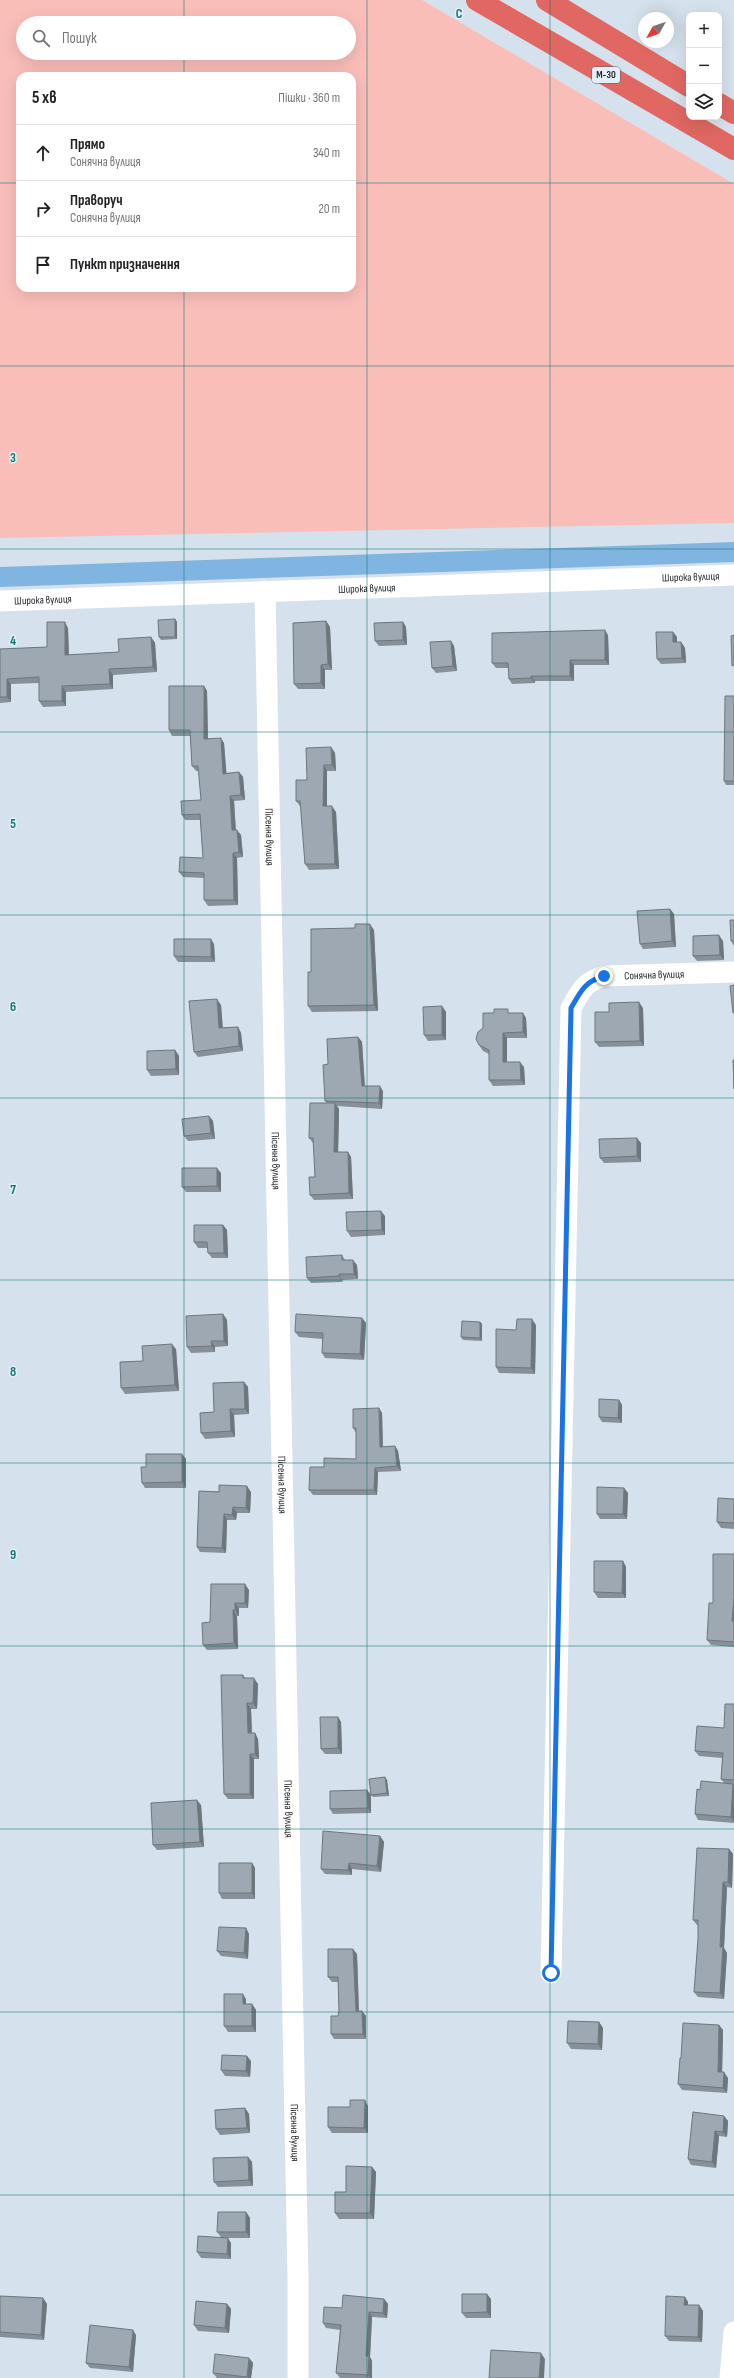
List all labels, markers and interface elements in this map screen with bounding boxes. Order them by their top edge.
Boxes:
text: C [456,6,463,22]
north arrow [638,12,674,48]
map controls [686,12,722,120]
button: + [686,12,722,48]
search box [16,16,356,60]
icon: search [30,27,52,49]
text: Пошук [62,29,97,48]
button: − [686,48,722,84]
road number: М-30 [592,67,620,83]
button: layers [686,84,722,120]
text: 5 хв [32,88,57,108]
text: Пішки · 360 m [278,90,340,106]
text: Прямо [70,135,105,154]
icon: ahead [32,142,54,164]
text: 340 m [313,145,340,161]
text: Сонячна вулиця [70,154,141,170]
text: Праворуч [70,191,123,210]
icon: right [32,198,54,220]
text: 20 m [318,201,340,217]
text: Сонячна вулиця [70,210,141,226]
icon: arrive [32,254,54,276]
text: Пункт призначення [70,255,180,274]
text: 3 [10,450,16,466]
street label: Широка вулиця [662,569,720,584]
street label: Широка вулиця [338,580,396,596]
street label: Широка вулиця [14,592,72,607]
text: 4 [10,633,16,649]
street label: Пісенна вулиця [263,808,277,866]
text: 5 [10,816,16,832]
route end [595,967,613,985]
street label: Сонячна вулиця [624,967,684,982]
text: 6 [10,999,16,1015]
street label: Пісенна вулиця [269,1132,283,1190]
text: 7 [10,1182,16,1198]
text: 8 [10,1364,16,1380]
street label: Пісенна вулиця [275,1456,290,1514]
text: 9 [10,1547,16,1563]
street label: Пісенна вулиця [282,1780,296,1838]
route start [542,1964,560,1982]
street label: Пісенна вулиця [288,2104,302,2162]

